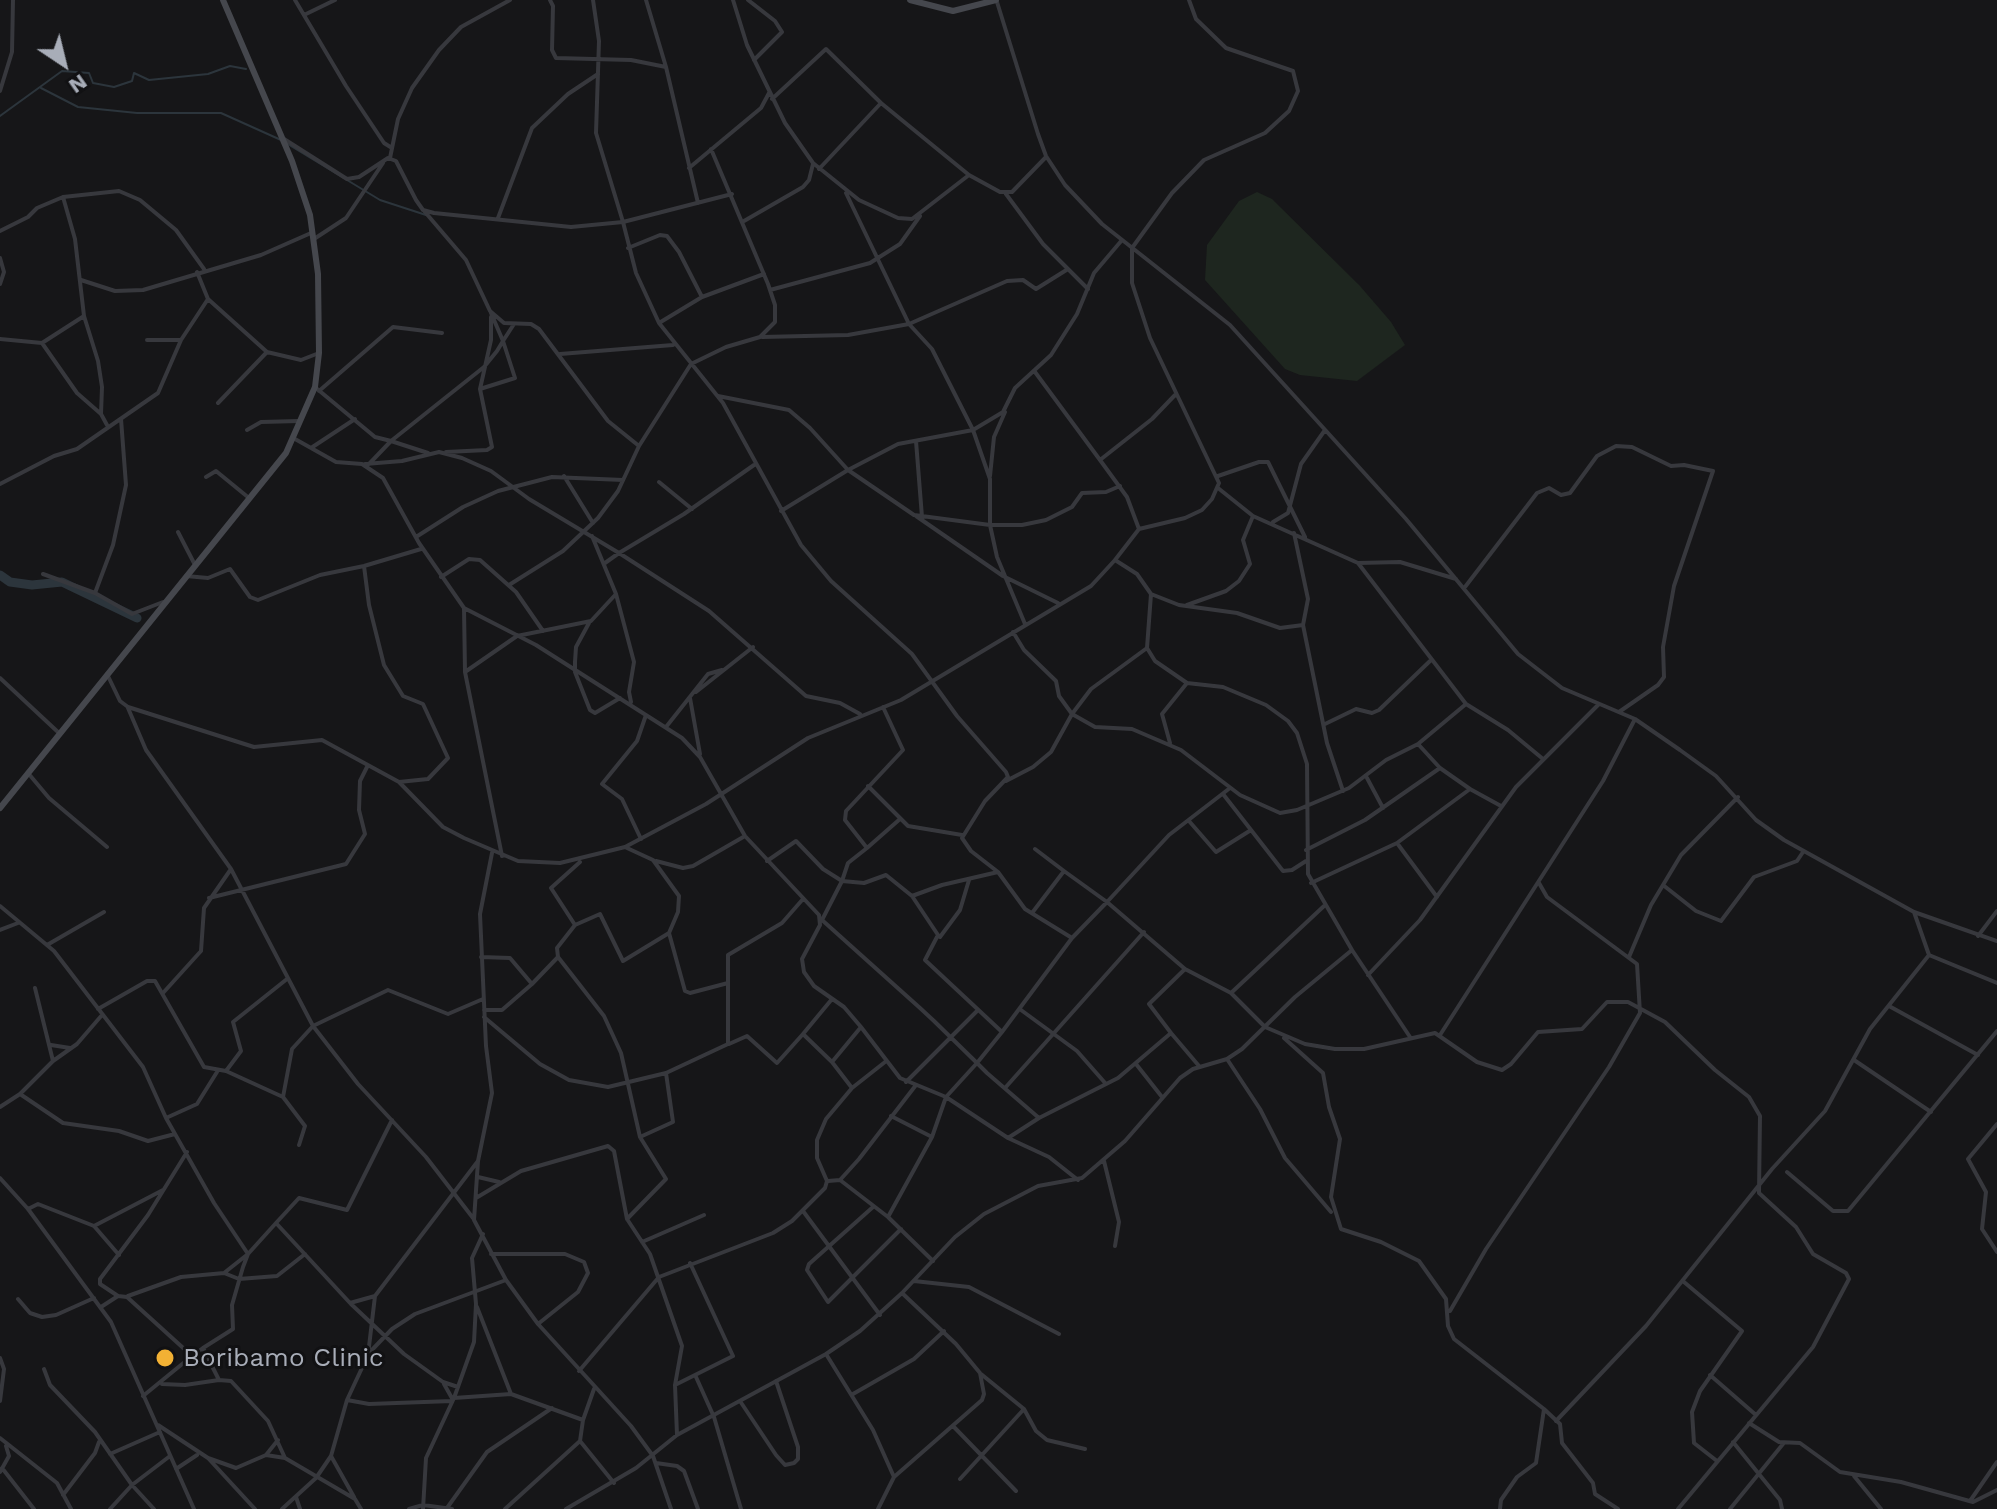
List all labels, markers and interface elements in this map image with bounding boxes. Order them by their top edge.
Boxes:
north arrow [24,24,104,104]
text: N [64,69,92,99]
place label: Boribamo Clinic [183,1342,384,1374]
marker: Boribamo Clinic [154,1347,176,1369]

